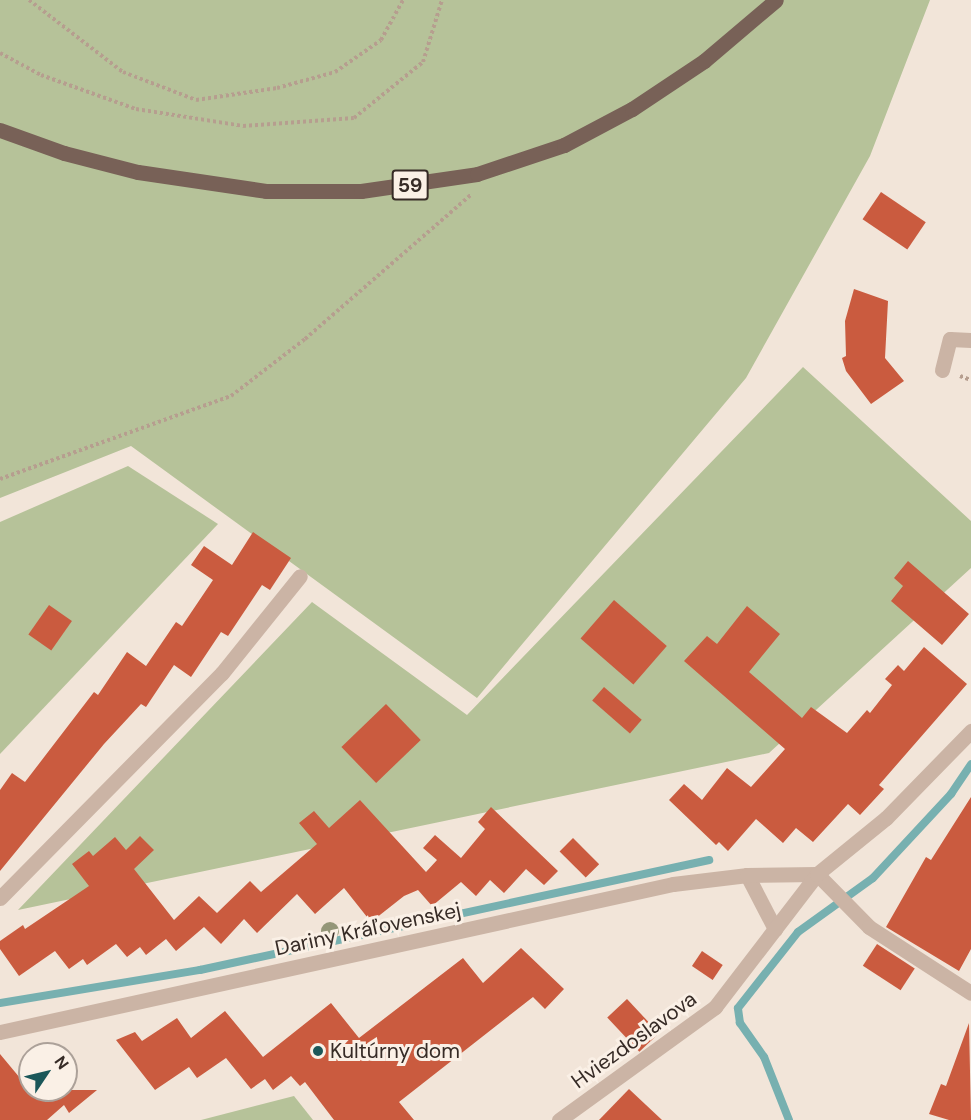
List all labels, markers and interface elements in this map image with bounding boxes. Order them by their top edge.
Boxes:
road number: 59 [390,168,430,202]
street label: Dariny Kráľovenskej [273,897,463,961]
street label: Hviezdoslavova [567,986,701,1094]
place label: Kultúrny dom [330,1038,460,1064]
north arrow [18,1042,78,1102]
marker: Kultúrny dom [311,1044,325,1058]
text: N [50,1052,73,1073]

